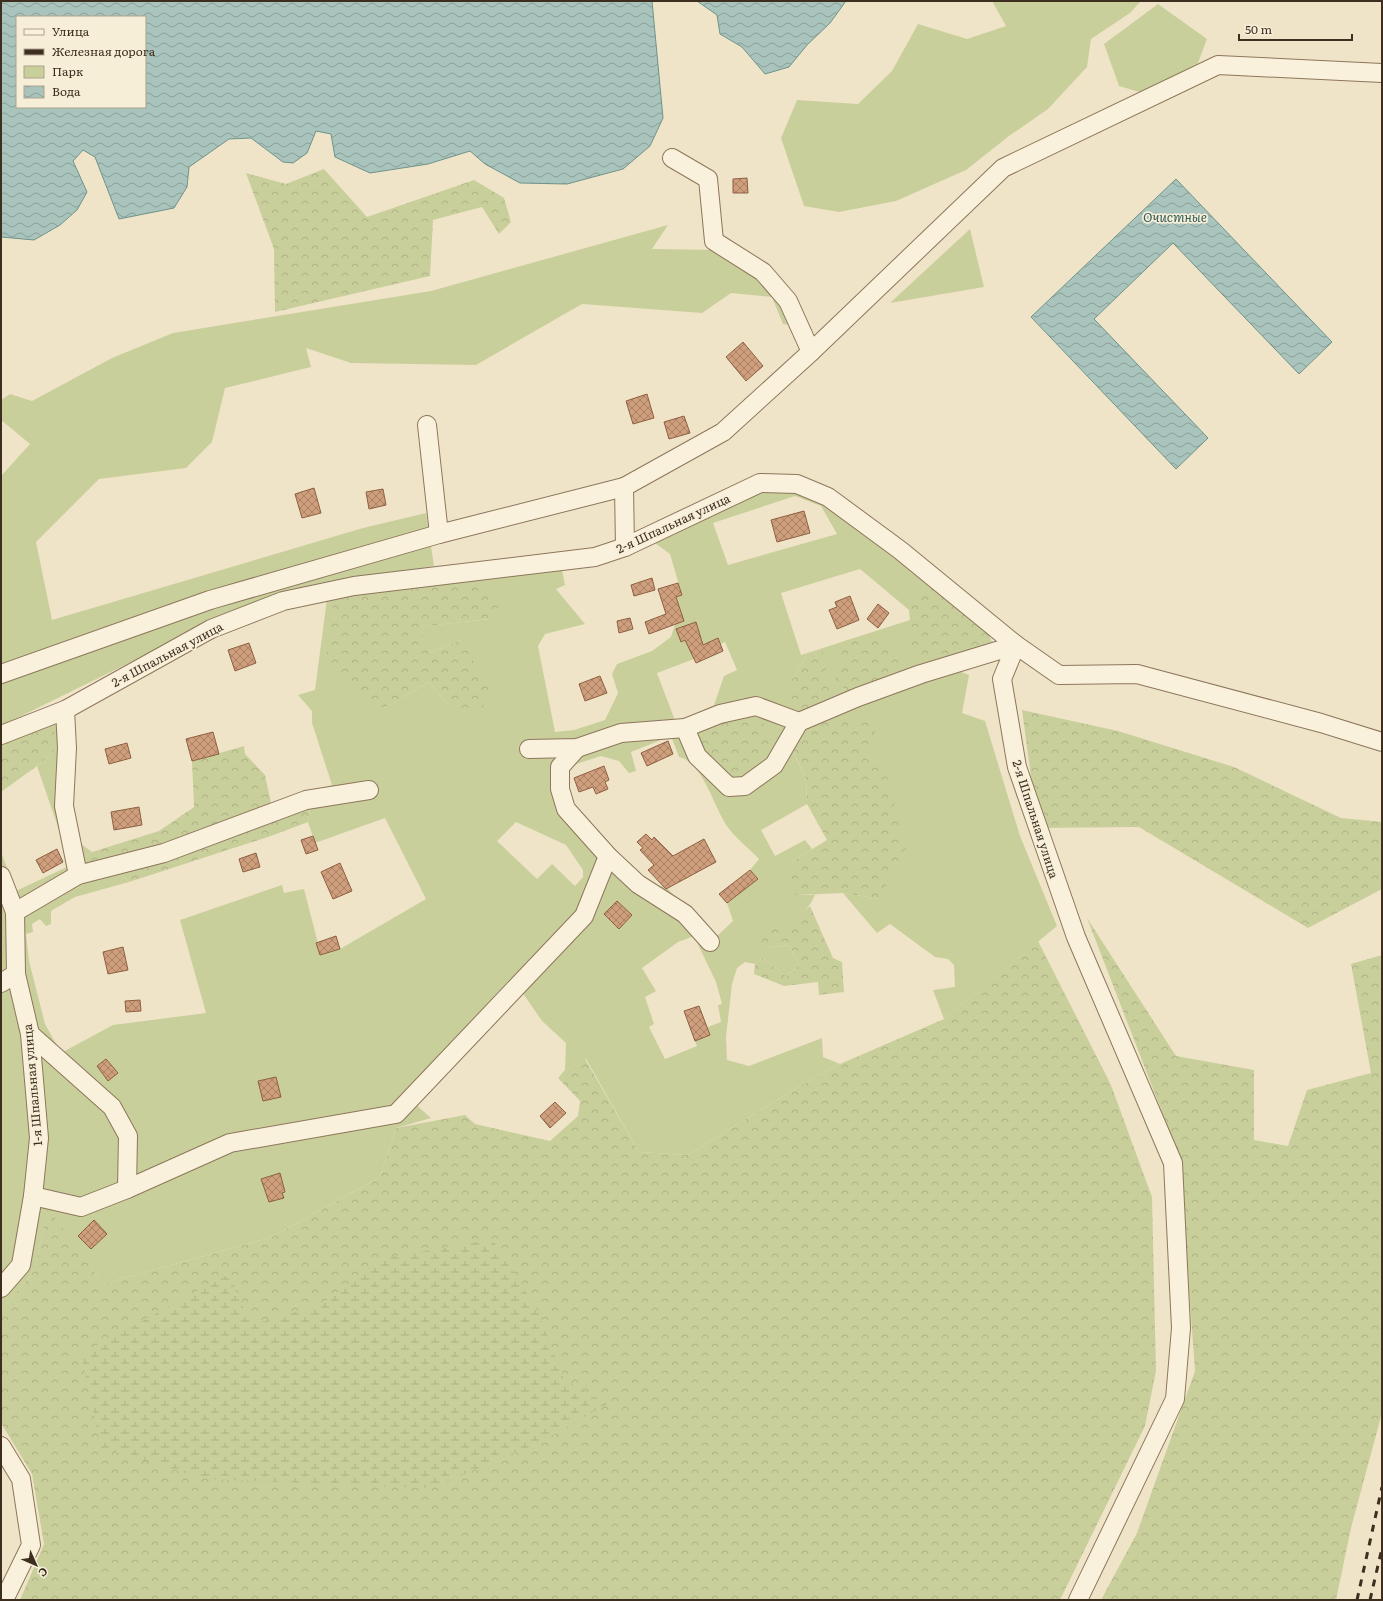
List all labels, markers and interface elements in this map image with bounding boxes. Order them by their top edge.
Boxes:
legend [16,16,146,108]
scale bar [1239,16,1352,42]
text: 50 m [1245,20,1272,38]
text: Улица [52,22,90,40]
text: Железная дорога [52,42,156,60]
text: Парк [52,62,83,80]
text: Вода [52,82,81,100]
water label: Очистные [1143,207,1207,226]
street label: 2-я Шпальная улица [613,488,733,557]
street label: 2-я Шпальная улица [108,617,226,691]
street label: 2-я Шпальная улица [1008,757,1064,881]
street label: 1-я Шпальная улица [18,1023,46,1147]
north arrow [16,1545,56,1585]
text: С [35,1564,52,1581]

